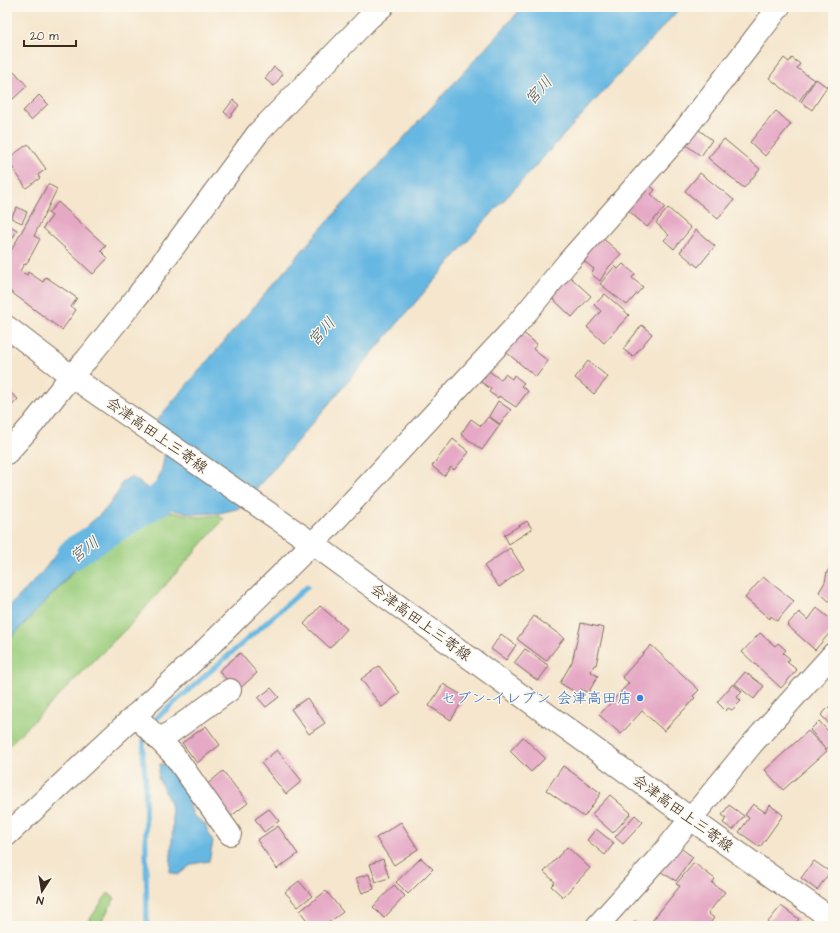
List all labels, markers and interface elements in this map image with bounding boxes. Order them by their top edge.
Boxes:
scale bar [24,22,76,48]
text: 20 m [30,28,59,45]
water label: 宮川 [520,71,558,110]
water label: 宮川 [303,312,341,351]
street label: 会津高田上三寄線 [102,392,212,478]
water label: 宮川 [65,531,104,568]
street label: 会津高田上三寄線 [366,579,475,666]
place label: セブン-イレブン 会津高田店 [441,688,632,709]
marker: セブン-イレブン 会津高田店 [635,693,645,703]
street label: 会津高田上三寄線 [628,770,737,857]
north arrow [22,871,62,911]
text: N [35,892,45,908]

